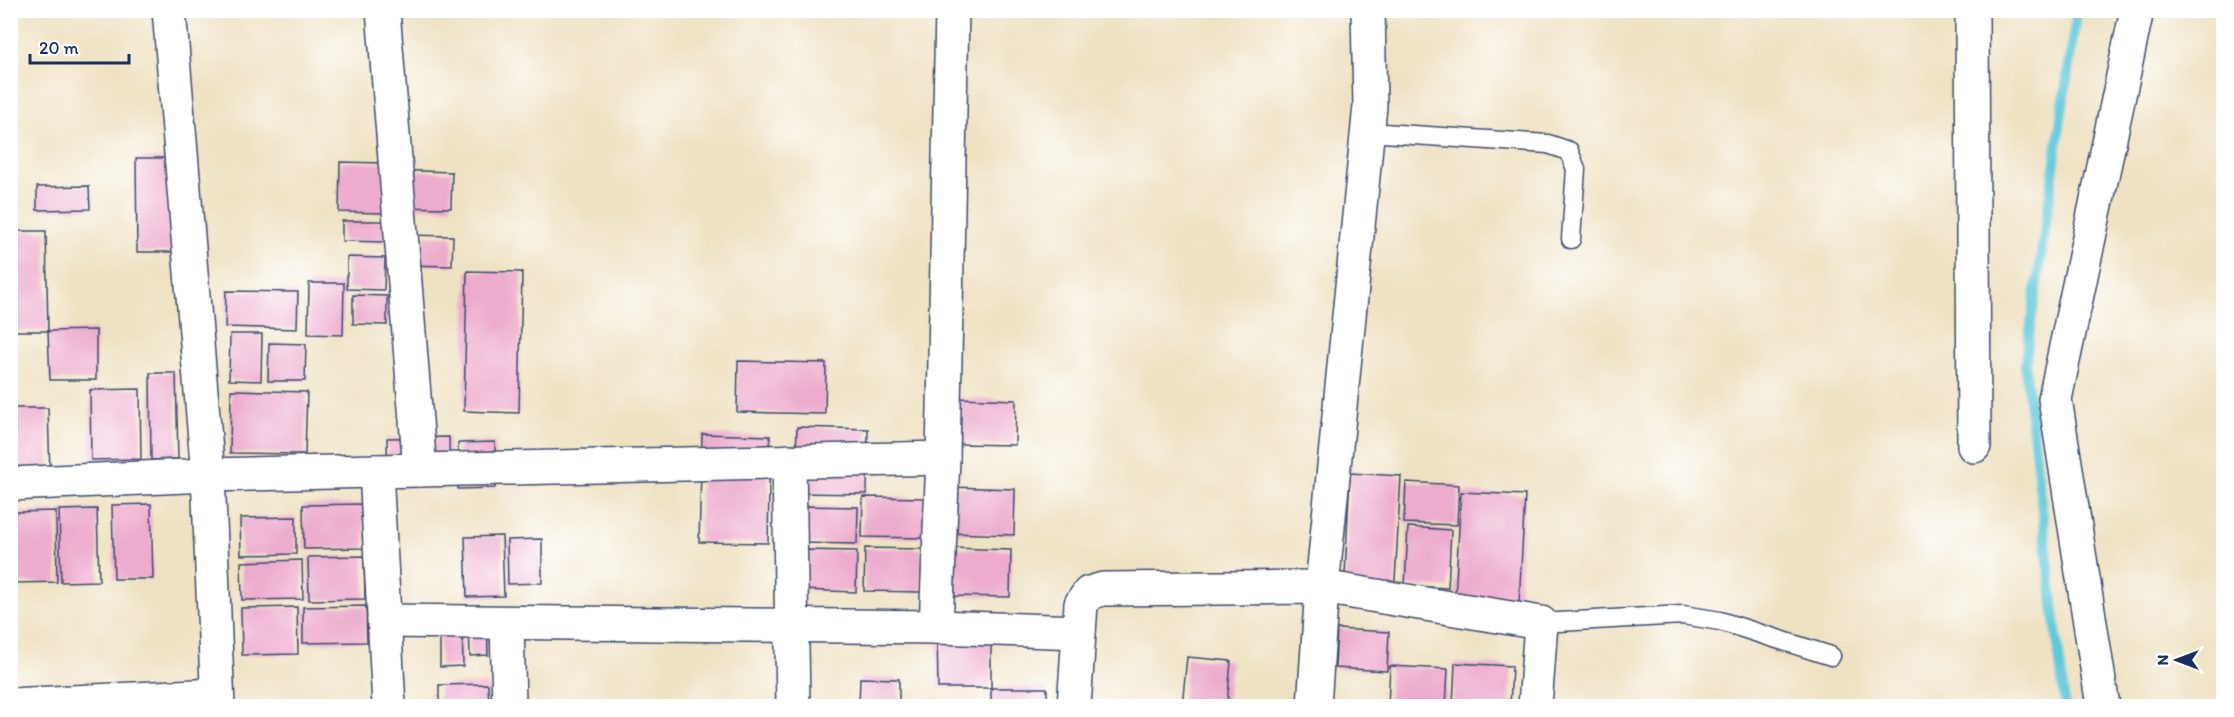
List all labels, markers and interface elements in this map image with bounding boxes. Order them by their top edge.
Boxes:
scale bar [30,27,129,65]
text: 20 m [39,37,79,59]
north arrow [2147,630,2207,690]
text: N [2153,655,2172,665]

